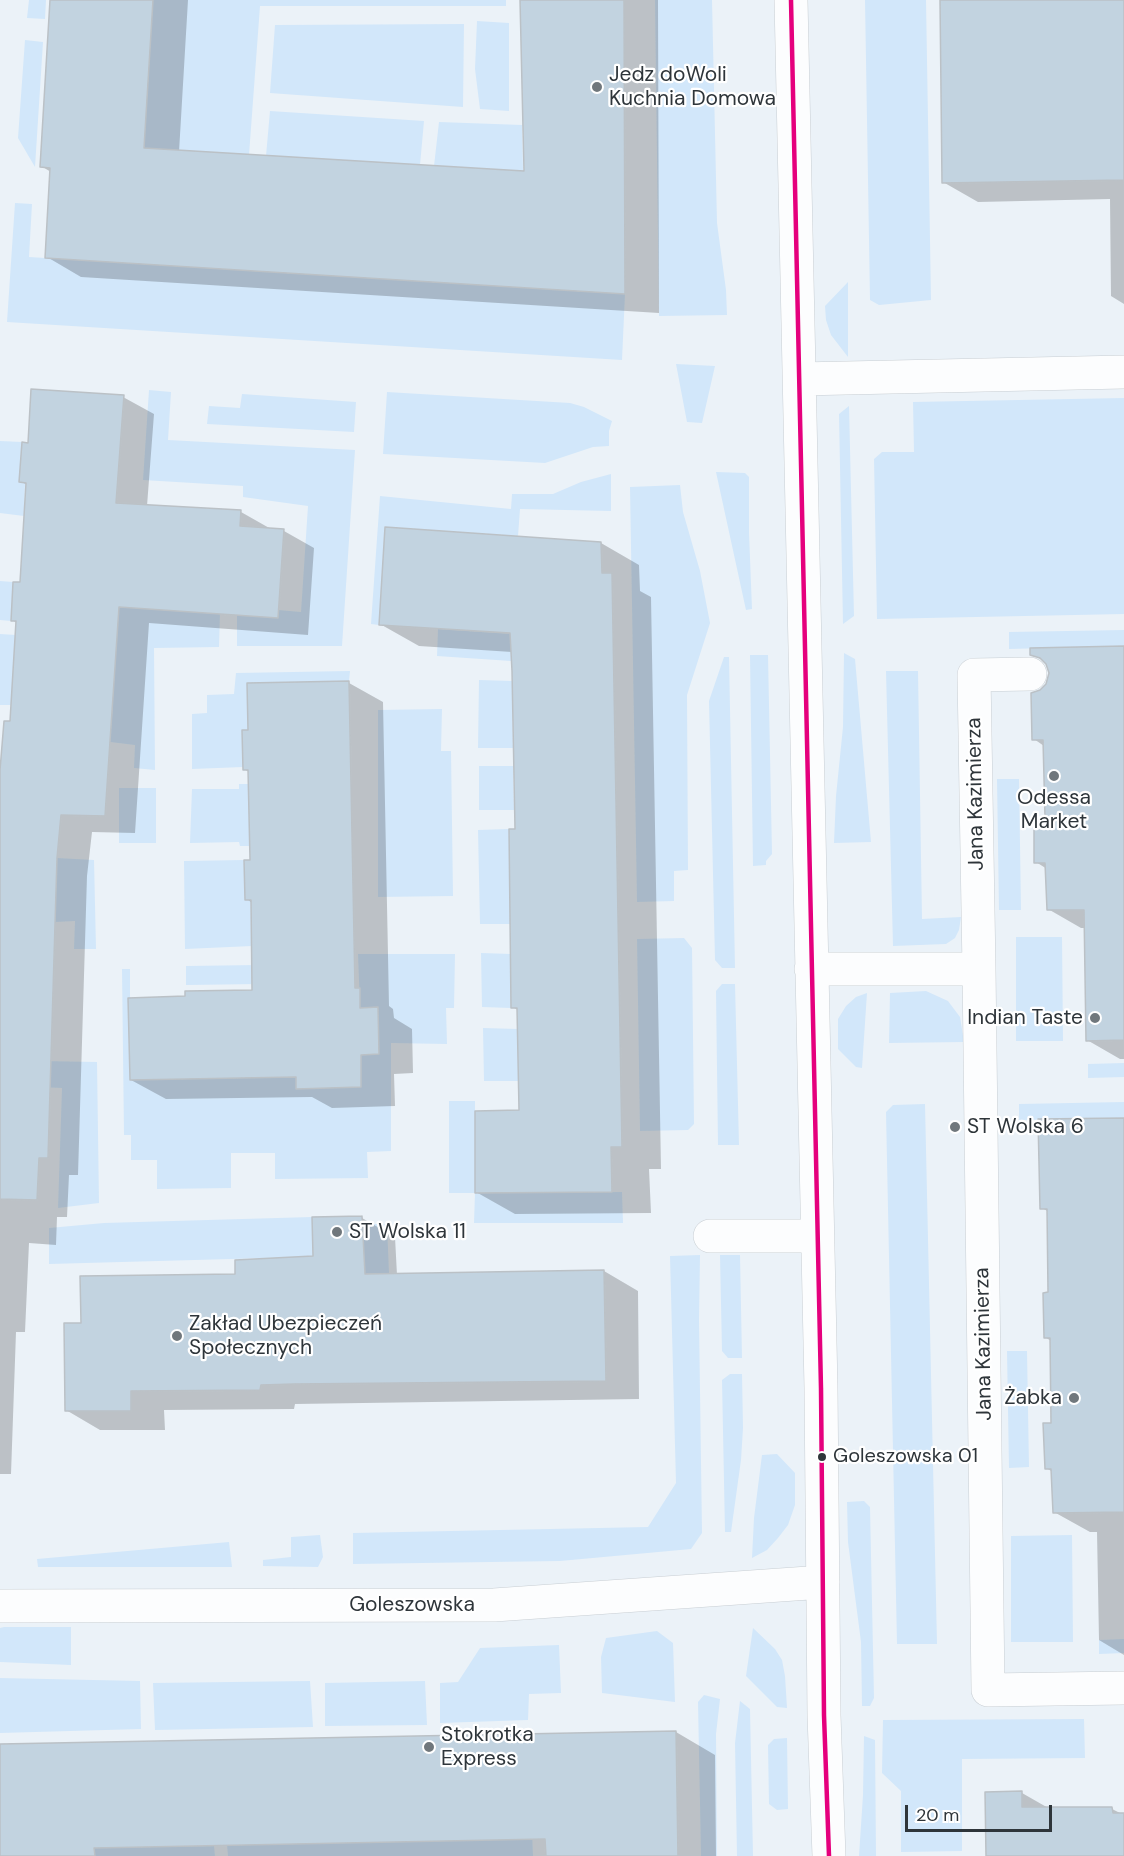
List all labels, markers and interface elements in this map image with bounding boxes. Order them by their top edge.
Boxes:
place label: Jedz doWoli Kuchnia Domowa [609,62,776,112]
marker: Jedz doWoli Kuchnia Domowa [590,80,604,94]
street label: Jana Kazimierza [962,717,990,871]
marker: Odessa Market [1047,769,1061,783]
place label: Odessa Market [1017,785,1091,835]
place label: Indian Taste [967,1005,1083,1031]
marker: Indian Taste [1088,1011,1102,1025]
place label: ST Wolska 6 [967,1114,1084,1140]
marker: ST Wolska 6 [948,1120,962,1134]
place label: ST Wolska 11 [349,1219,466,1245]
marker: ST Wolska 11 [330,1225,344,1239]
street label: Jana Kazimierza [970,1267,998,1421]
place label: Zakład Ubezpieczeń Społecznych [189,1311,382,1361]
marker: Zakład Ubezpieczeń Społecznych [170,1329,184,1343]
place label: Żabka [1004,1385,1062,1411]
marker: Żabka [1067,1391,1081,1405]
place label: Goleszowska 01 [833,1445,978,1469]
marker: Goleszowska 01 [816,1451,828,1463]
street label: Goleszowska [349,1592,475,1618]
place label: Stokrotka Express [441,1722,534,1772]
marker: Stokrotka Express [422,1740,436,1754]
scale bar [908,1793,1055,1831]
text: 20 m [916,1803,959,1827]

